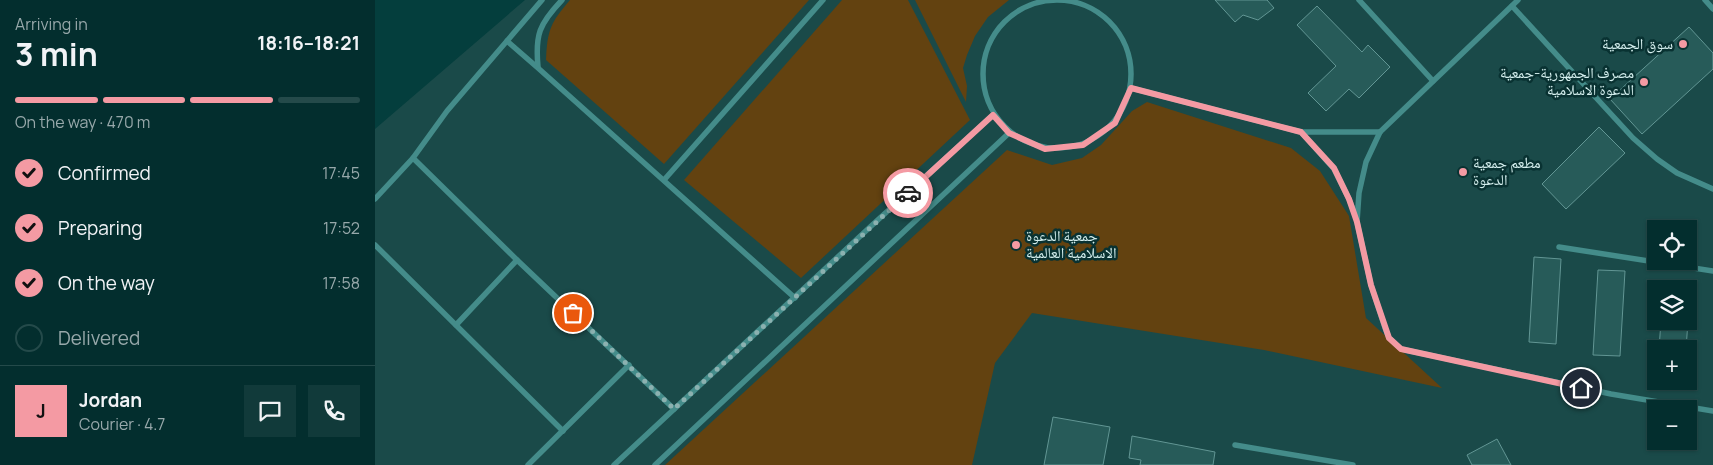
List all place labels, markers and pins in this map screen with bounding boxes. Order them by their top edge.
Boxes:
place label: سوق الجمعية [1602,33,1673,54]
marker: سوق الجمعية [1677,38,1689,50]
place label: مصرف الجمهورية-جمعية الدعوة الاسلامية [1500,62,1634,100]
marker: مصرف الجمهورية-جمعية الدعوة الاسلامية [1638,76,1650,88]
place label: مطعم جمعية الدعوة [1473,152,1541,190]
marker: مطعم جمعية الدعوة [1457,166,1469,178]
place label: جمعية الدعوة الاسلامية العالمية [1026,225,1117,263]
marker: جمعية الدعوة الاسلامية العالمية [1010,239,1022,251]
pin [552,292,594,334]
pin [1560,367,1602,409]

